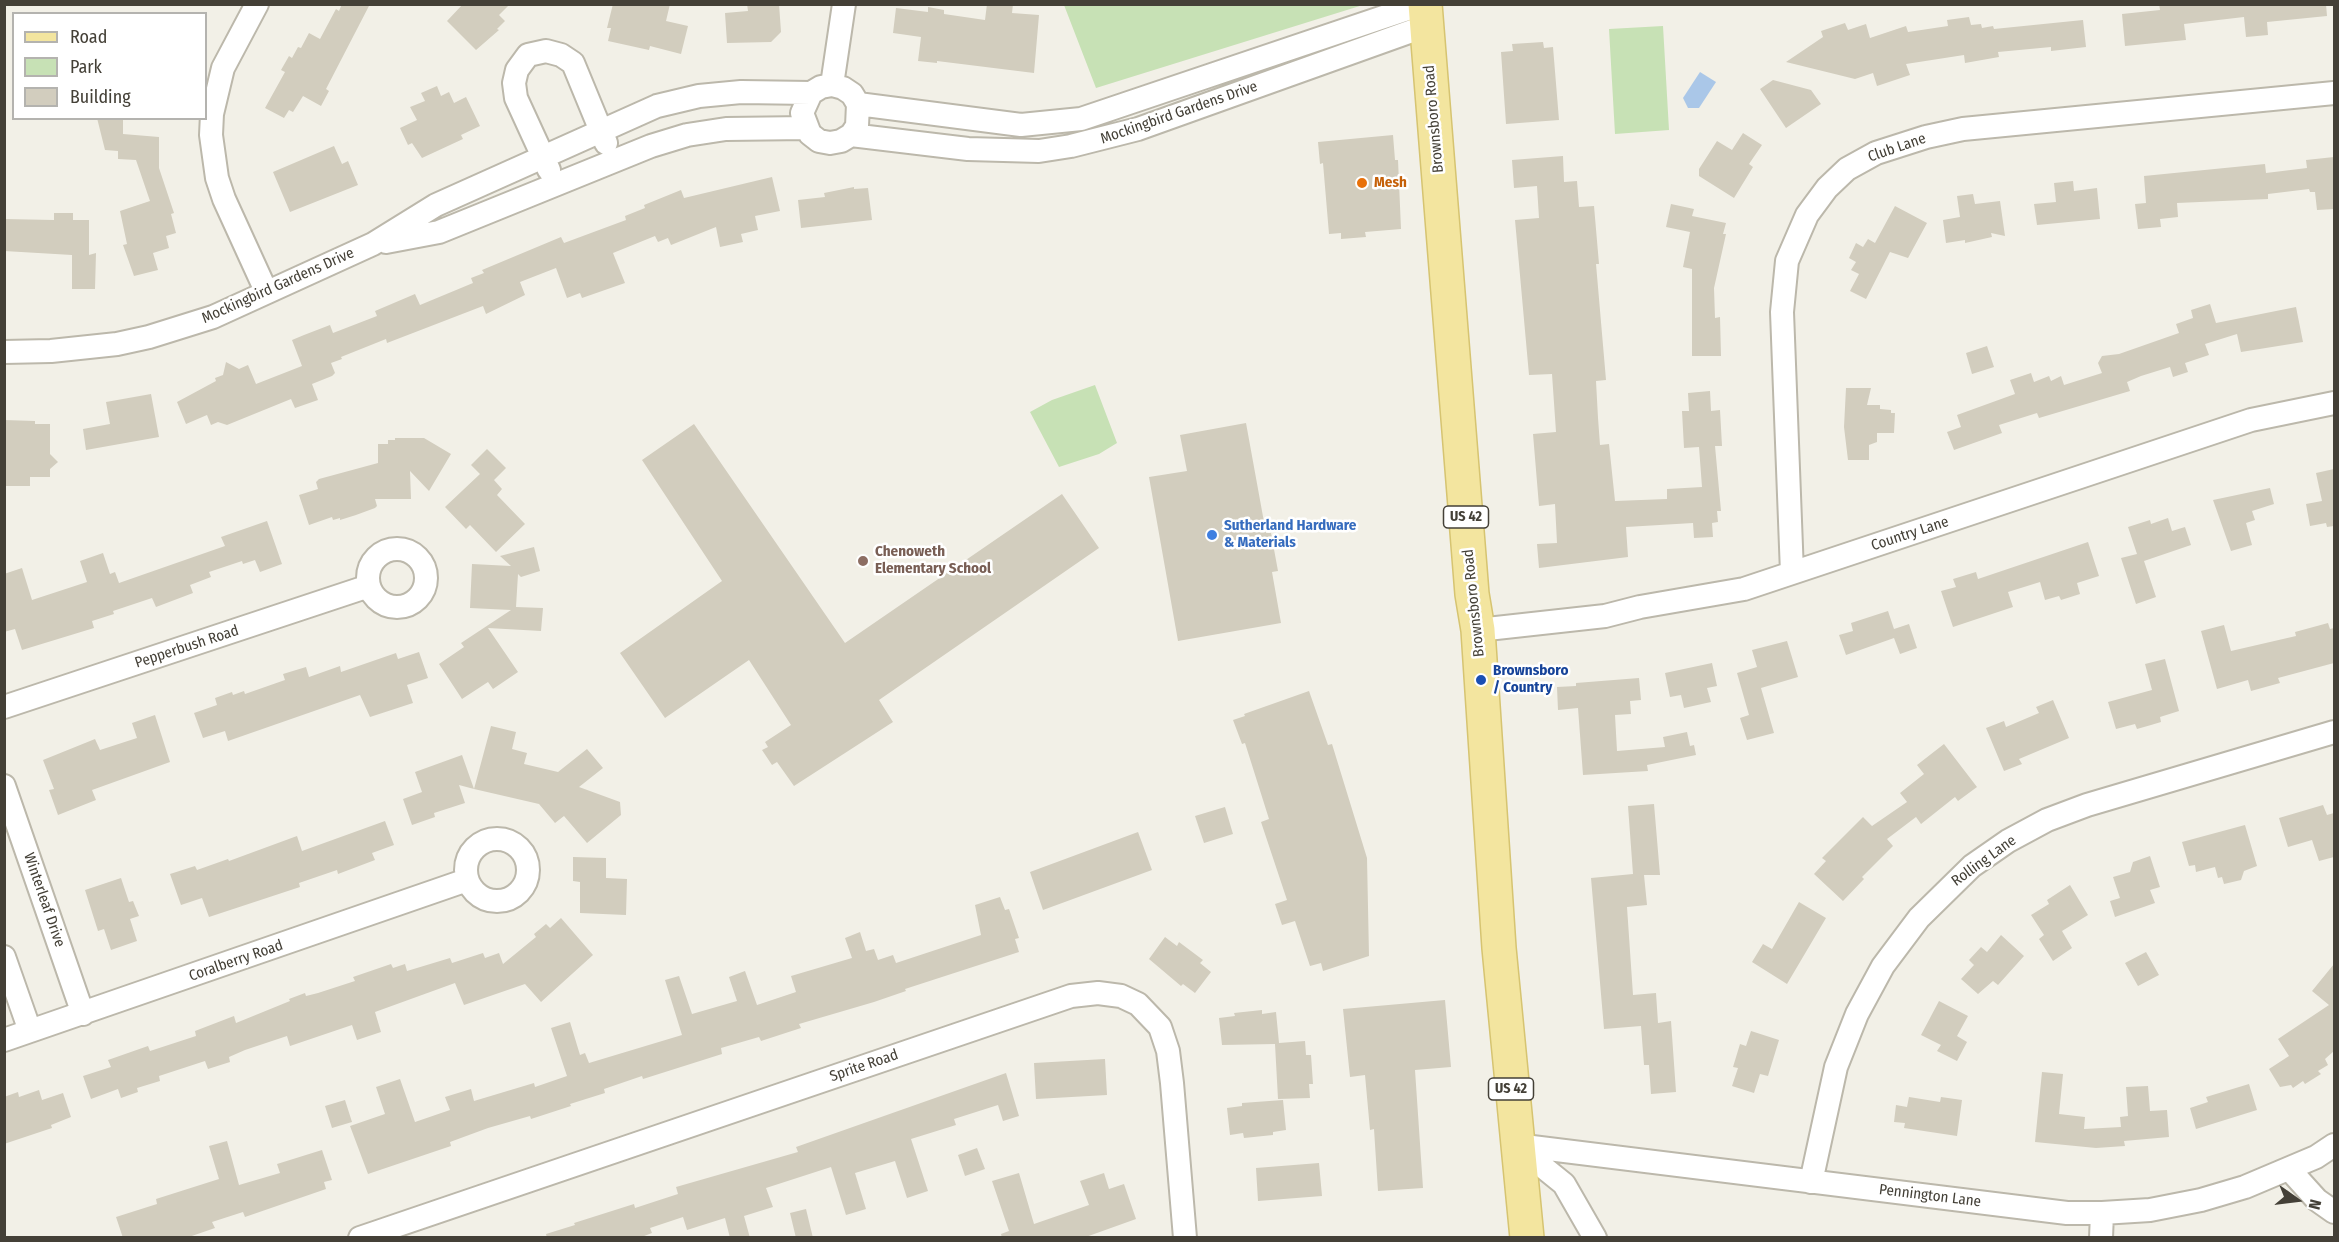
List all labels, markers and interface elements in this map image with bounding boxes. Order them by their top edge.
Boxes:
legend [12,12,207,120]
text: Road [70,26,107,48]
text: Park [70,56,102,78]
street label: Brownsboro Road [1420,64,1448,174]
street label: Mockingbird Gardens Drive [1098,78,1260,148]
text: Building [70,86,131,108]
street label: Club Lane [1866,130,1928,166]
place label: Mesh [1374,174,1407,192]
marker: Mesh [1355,176,1369,190]
street label: Mockingbird Gardens Drive [199,244,357,328]
road number: US 42 [1444,506,1488,528]
street label: Country Lane [1869,513,1951,555]
place label: Sutherland Hardware & Materials [1224,517,1356,552]
marker: Sutherland Hardware & Materials [1205,528,1219,542]
place label: Chenoweth Elementary School [875,543,991,578]
street label: Brownsboro Road [1459,548,1489,658]
marker: Chenoweth Elementary School [856,554,870,568]
street label: Pepperbush Road [133,622,241,672]
place label: Brownsboro / Country [1493,662,1568,697]
marker: Brownsboro / Country [1474,673,1488,687]
street label: Rolling Lane [1948,832,2020,890]
street label: Winterleaf Drive [19,850,69,950]
street label: Coralberry Road [187,936,285,986]
street label: Sprite Road [827,1046,901,1086]
road number: US 42 [1488,1078,1534,1100]
north arrow [2267,1170,2327,1230]
street label: Pennington Lane [1878,1181,1982,1211]
text: N [2305,1198,2325,1211]

